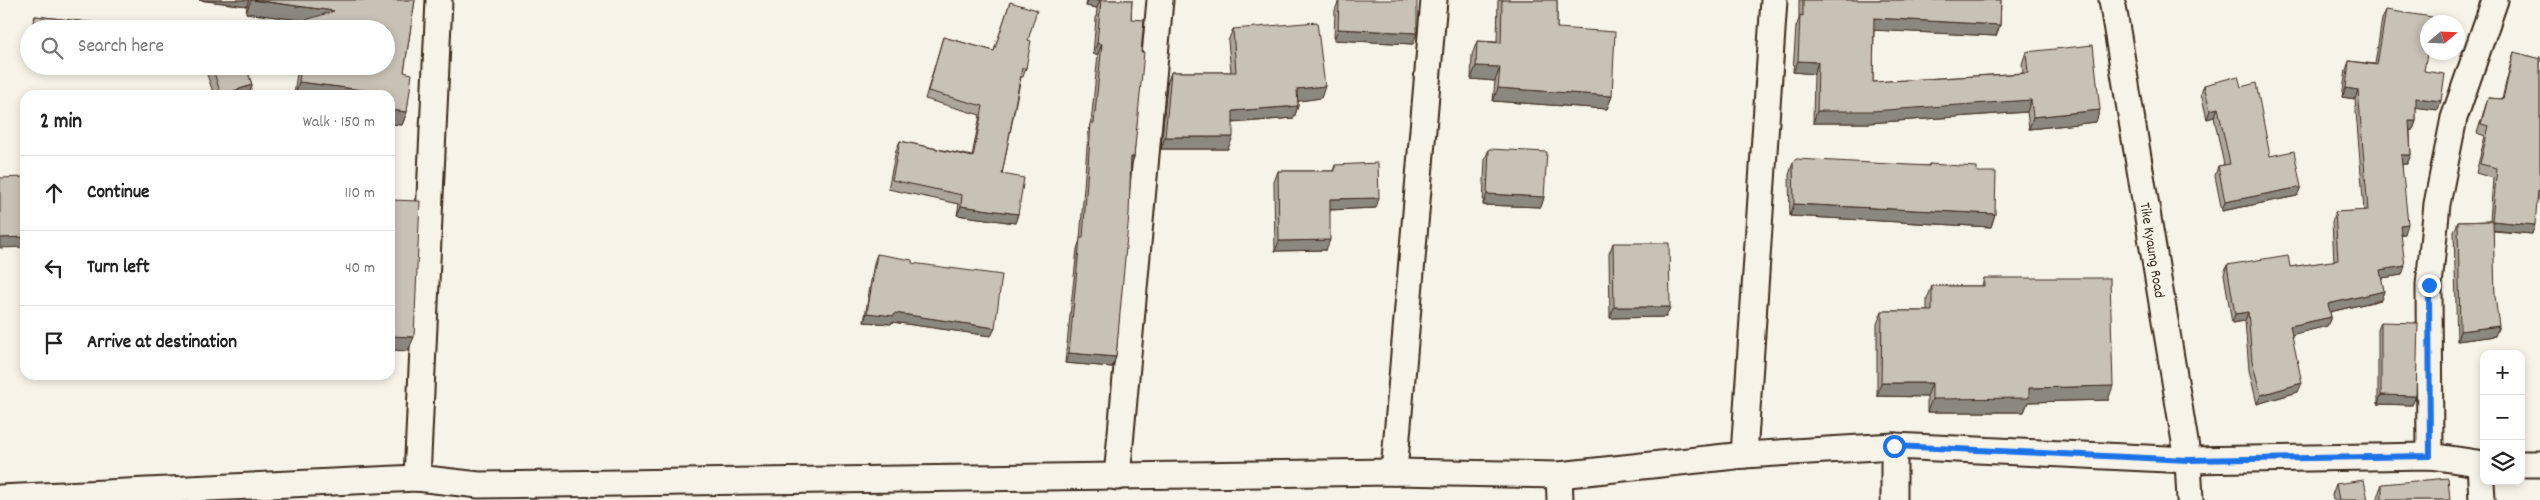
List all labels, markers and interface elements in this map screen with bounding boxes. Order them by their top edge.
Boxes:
north arrow [2420,15,2465,60]
search box [20,20,395,75]
icon: search [38,34,66,62]
text: Search here [78,34,164,61]
text: 2 min [40,108,82,138]
text: Walk · 150 m [303,111,375,134]
icon: ahead [40,179,68,207]
text: Continue [87,180,149,207]
text: 110 m [345,182,375,205]
street label: Tike Kyaung Road [2133,201,2169,300]
icon: left [40,254,68,282]
text: Turn left [87,255,150,282]
text: 40 m [345,257,375,280]
route end [2418,274,2441,297]
icon: arrive [40,329,68,357]
text: Arrive at destination [87,330,237,357]
map controls [2480,350,2525,485]
button: + [2480,350,2525,395]
button: − [2480,395,2525,440]
route start [1883,435,1906,458]
button: layers [2480,440,2525,485]

